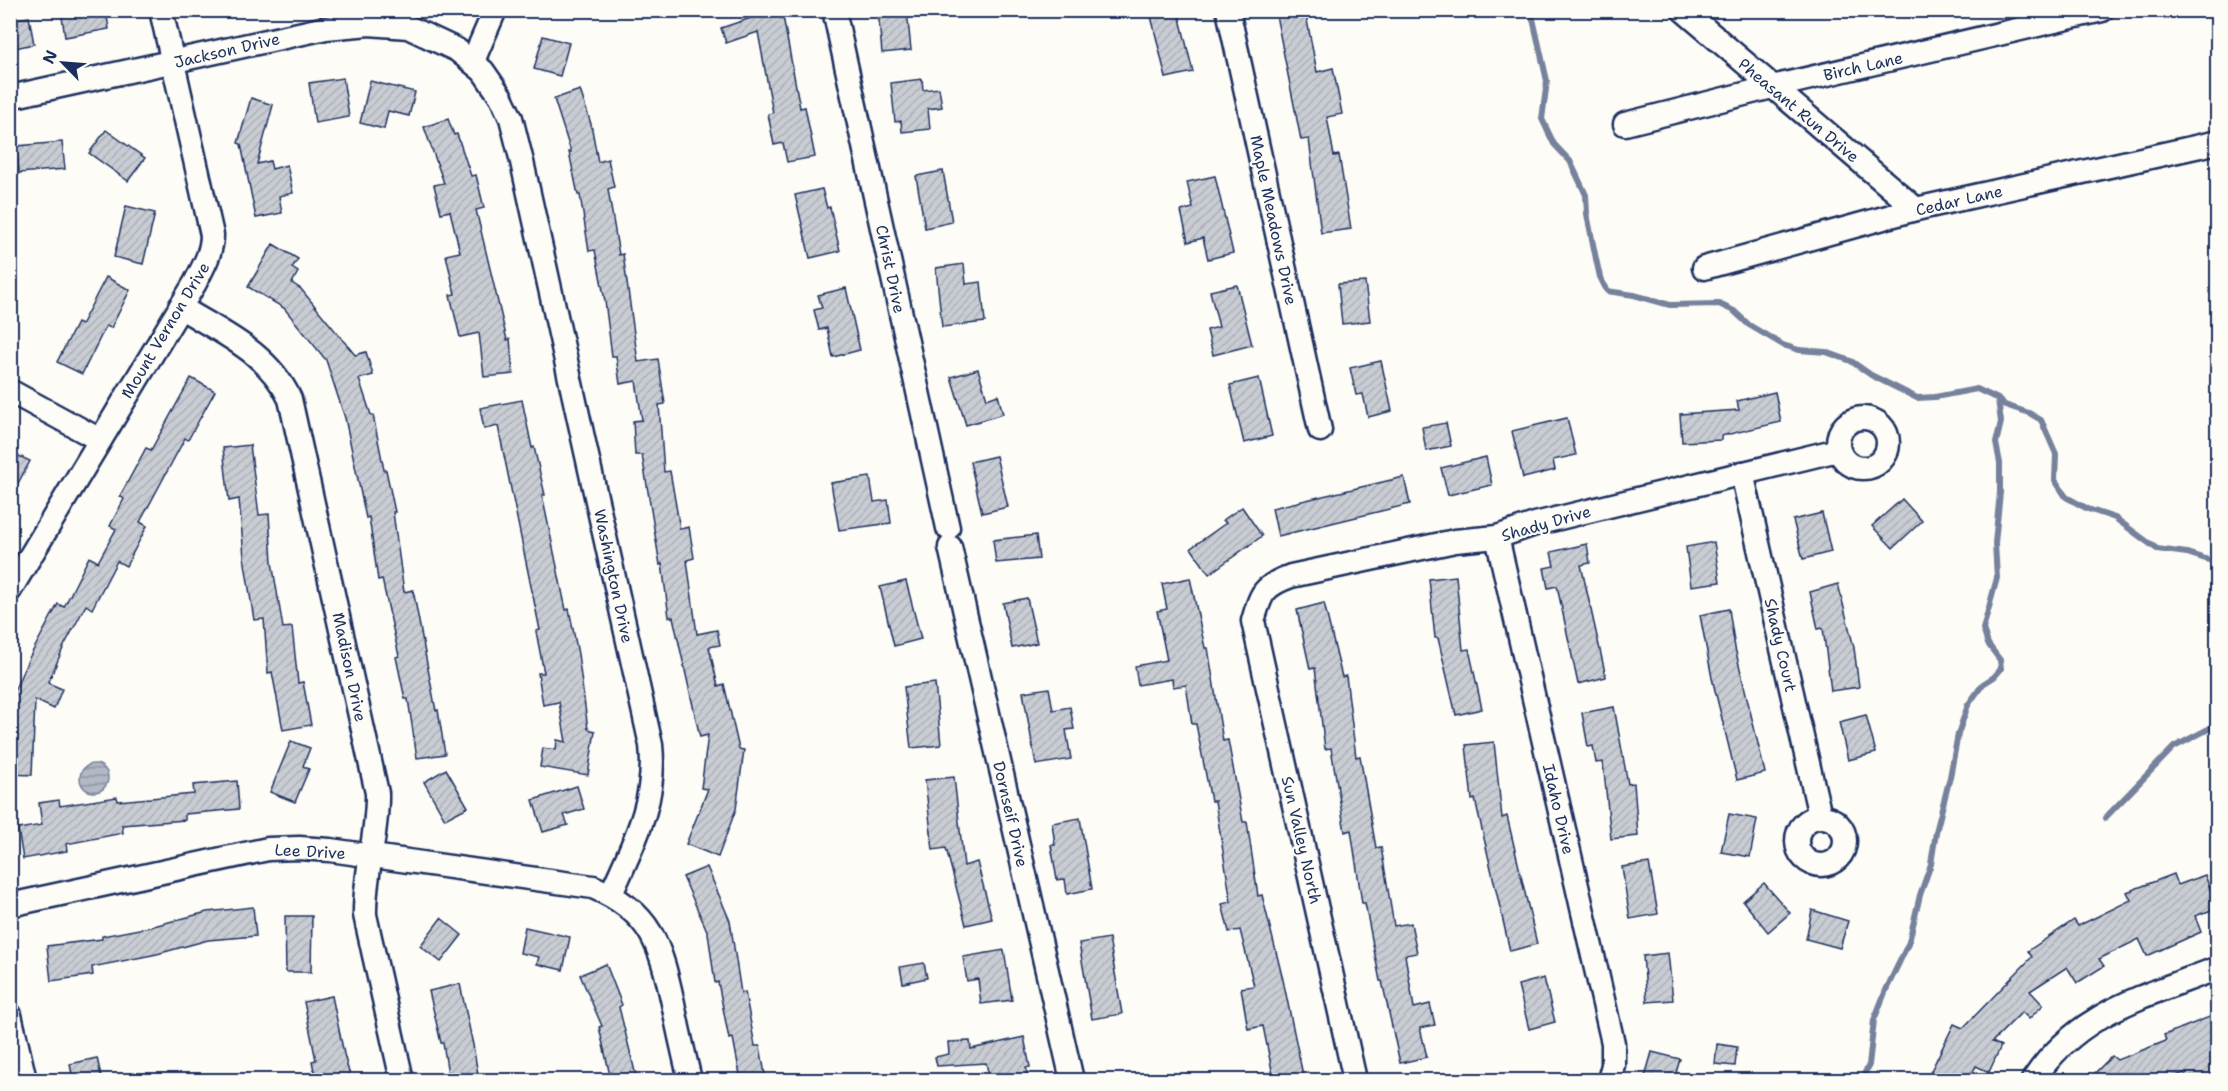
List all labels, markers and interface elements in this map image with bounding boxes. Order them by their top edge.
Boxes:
street label: Jackson Drive [172,28,282,73]
north arrow [33,33,93,93]
text: N [38,47,62,67]
street label: Birch Lane [1821,47,1905,86]
street label: Pheasant Run Drive [1734,54,1864,167]
street label: Maple Meadows Drive [1245,133,1302,307]
street label: Cedar Lane [1914,180,2005,221]
street label: Christ Drive [871,223,910,315]
street label: Mount Vernon Drive [116,258,214,402]
street label: Shady Drive [1499,501,1593,546]
street label: Washington Drive [589,507,638,645]
street label: Shady Court [1760,596,1801,694]
street label: Madison Drive [328,611,371,724]
street label: Dornseif Drive [988,759,1033,869]
street label: Idaho Drive [1538,762,1579,856]
street label: Sun Valley North [1277,774,1326,906]
street label: Lee Drive [274,839,346,864]

